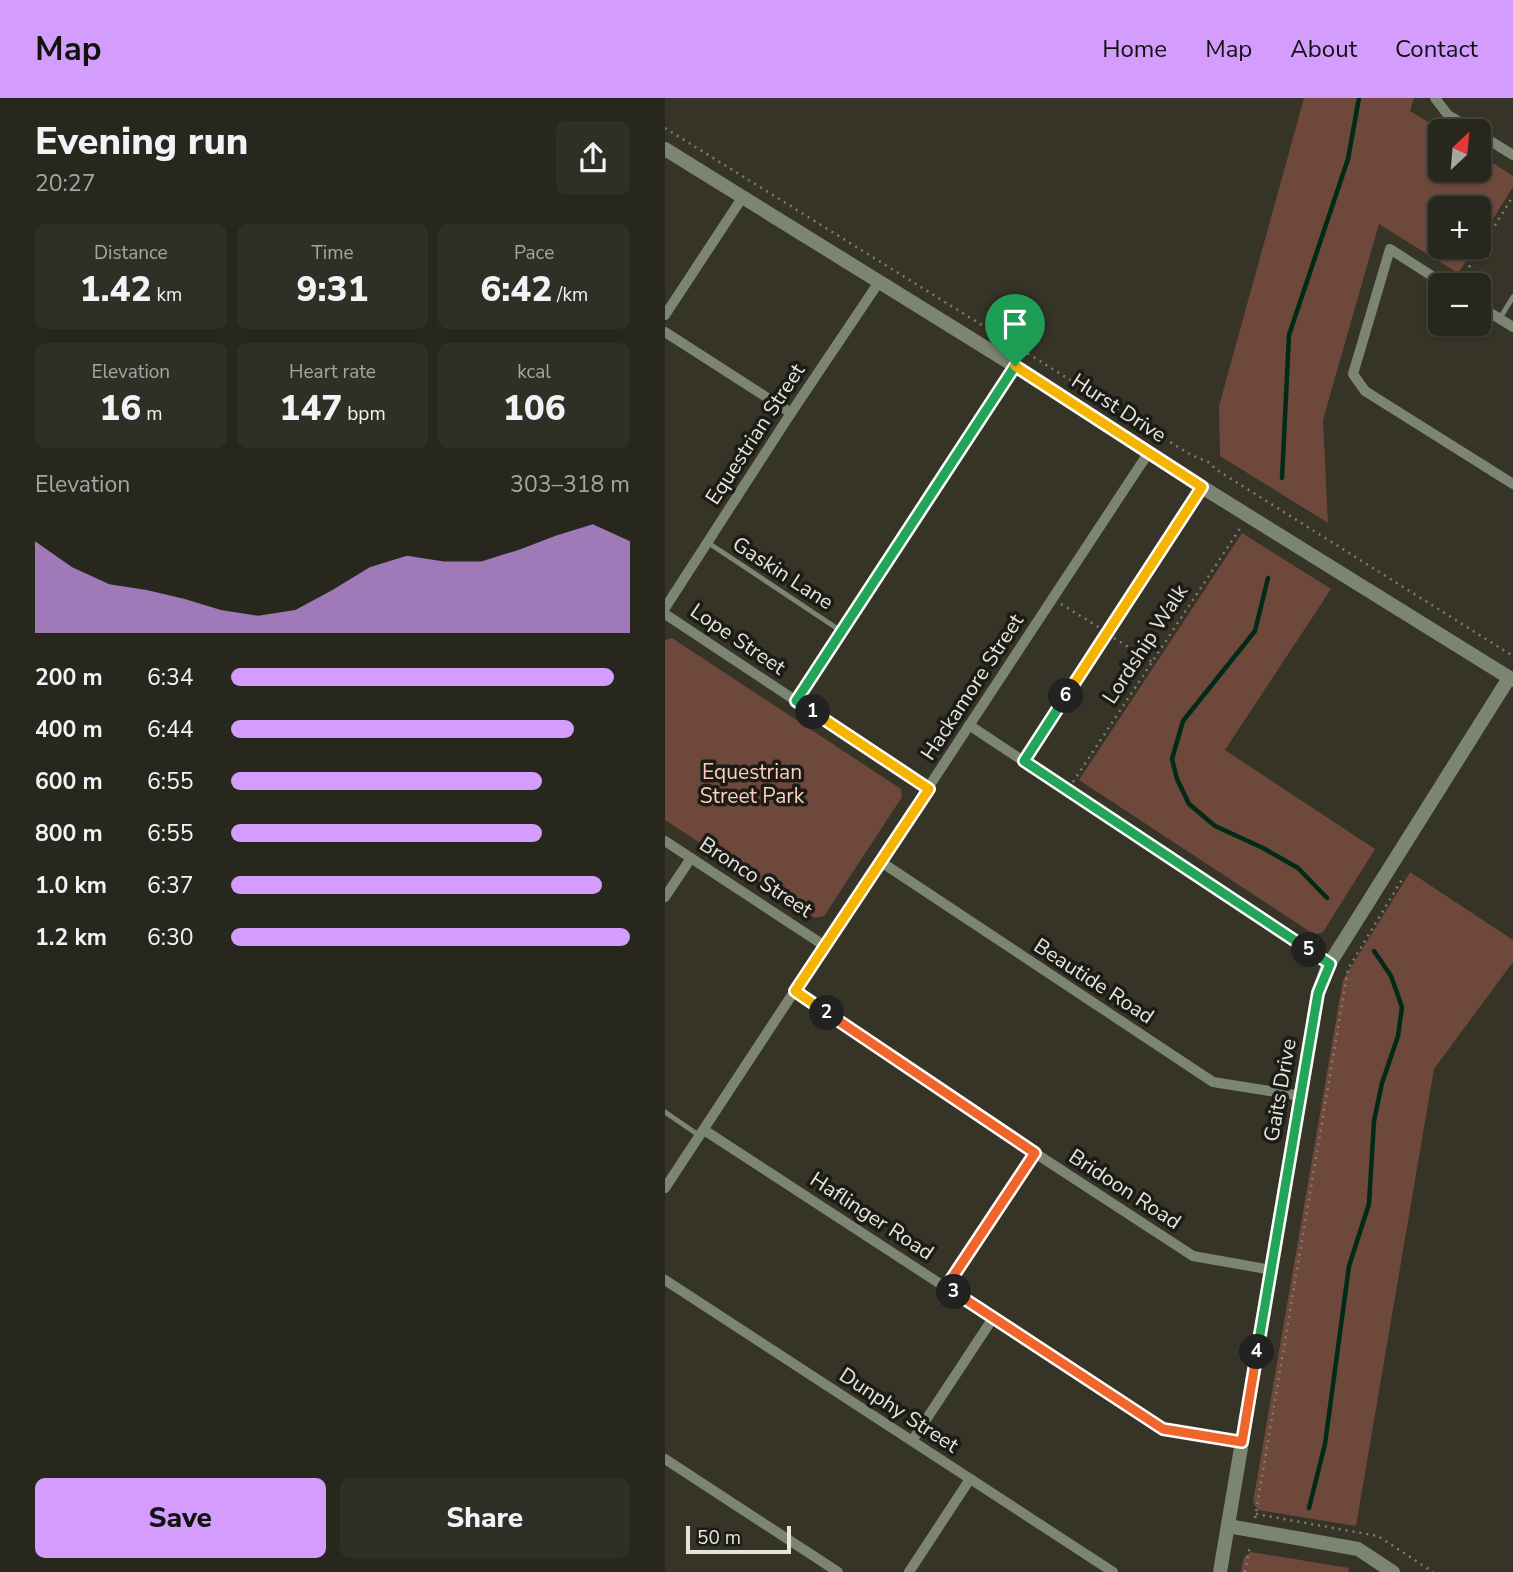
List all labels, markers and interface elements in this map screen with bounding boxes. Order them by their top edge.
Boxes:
text: Map [35,27,102,72]
text: Home [1102,33,1167,65]
text: Map [1205,33,1252,65]
text: About [1290,33,1357,65]
text: Contact [1395,33,1478,65]
text: Evening run [35,116,248,167]
north arrow [1428,119,1491,182]
map controls [1428,119,1491,336]
button: share [556,121,630,195]
text: 20:27 [35,168,95,199]
button: + [1428,196,1491,259]
text: Distance [94,240,168,266]
text: Time [311,240,354,266]
text: Pace [514,240,554,266]
text: 1.42 [79,266,152,313]
text: 9:31 [296,266,369,313]
text: 6:42 [480,266,552,313]
button: − [1428,273,1491,336]
text: km [152,282,182,308]
text: /km [552,282,588,308]
pin [985,294,1045,366]
icon: arrive [996,305,1034,343]
street label: Equestrian Street [699,358,811,510]
text: Elevation [91,359,170,385]
text: Heart rate [289,359,376,385]
text: kcal [517,359,551,385]
street label: Hurst Drive [1066,367,1172,449]
text: 16 [99,385,141,432]
text: 147 [279,385,342,432]
text: 106 [503,385,566,432]
text: m [141,401,162,427]
text: bpm [342,401,386,427]
text: Elevation [35,469,130,500]
text: 303–318 m [510,469,630,500]
street label: Gaskin Lane [727,530,839,616]
street label: Lordship Walk [1096,579,1194,709]
street label: Lope Street [685,597,792,681]
street label: Hackamore Street [914,608,1030,766]
text: 200 m [35,662,103,693]
text: 6:34 [147,662,194,693]
pin: 6 [1049,678,1083,714]
text: 6 [1060,682,1071,708]
pin: 1 [795,694,831,730]
text: 1 [807,698,818,724]
text: 400 m [35,714,103,745]
text: 6:44 [147,714,194,745]
park label: Equestrian Street Park [700,758,805,810]
text: 600 m [35,766,103,797]
text: 6:55 [147,766,194,797]
text: 800 m [35,818,103,849]
text: 6:55 [147,818,194,849]
street label: Bronco Street [694,830,818,924]
text: 1.0 km [35,870,107,901]
text: 6:37 [147,870,194,901]
text: 1.2 km [35,922,107,953]
text: 6:30 [147,922,194,953]
street label: Beautide Road [1028,932,1160,1030]
pin: 5 [1291,932,1327,968]
text: 5 [1303,936,1314,962]
pin: 2 [809,996,845,1030]
text: 2 [821,999,832,1025]
street label: Gaits Drive [1257,1036,1303,1144]
street label: Bridoon Road [1064,1142,1186,1236]
street label: Haflinger Road [805,1165,939,1267]
pin: 3 [937,1274,971,1310]
text: 3 [948,1278,959,1304]
pin: 4 [1239,1334,1275,1370]
text: 4 [1251,1338,1262,1364]
street label: Dunphy Street [834,1361,965,1459]
button: Save [35,1478,326,1558]
button: Share [340,1478,630,1558]
scale bar [686,1523,791,1555]
text: 50 m [697,1525,741,1551]

